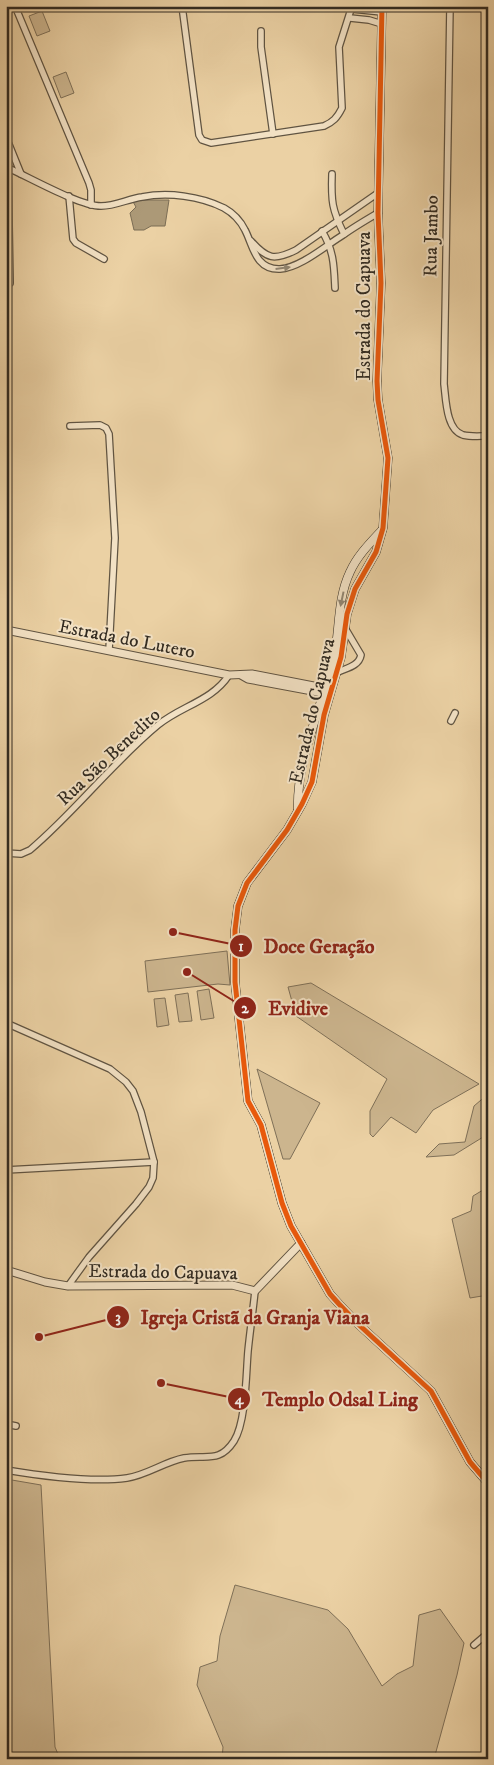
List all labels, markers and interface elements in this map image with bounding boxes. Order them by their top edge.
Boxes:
street label: Rua Jambo [419,195,444,277]
street label: Estrada do Capuava [353,231,376,381]
one-way arrow [275,263,291,271]
one-way arrow [338,592,346,607]
street label: Estrada do Lutero [57,615,197,664]
street label: Estrada do Capuava [284,636,340,787]
street label: Rua São Benedito [53,703,165,811]
callout: Doce Geração [228,929,384,964]
text: Doce Geração [264,935,375,960]
text: 1 [238,937,244,956]
callout: Evidive [233,990,338,1025]
text: Evidive [268,997,329,1022]
text: 2 [241,999,249,1018]
street label: Estrada do Capuava [88,1260,238,1285]
callout: Igreja Cristã da Granja Viana [105,1299,379,1334]
text: Igreja Cristã da Granja Viana [141,1306,370,1331]
text: 3 [115,1308,121,1327]
callout: Templo Odsal Ling [227,1382,427,1417]
text: Templo Odsal Ling [261,1388,419,1413]
text: 4 [234,1390,245,1409]

